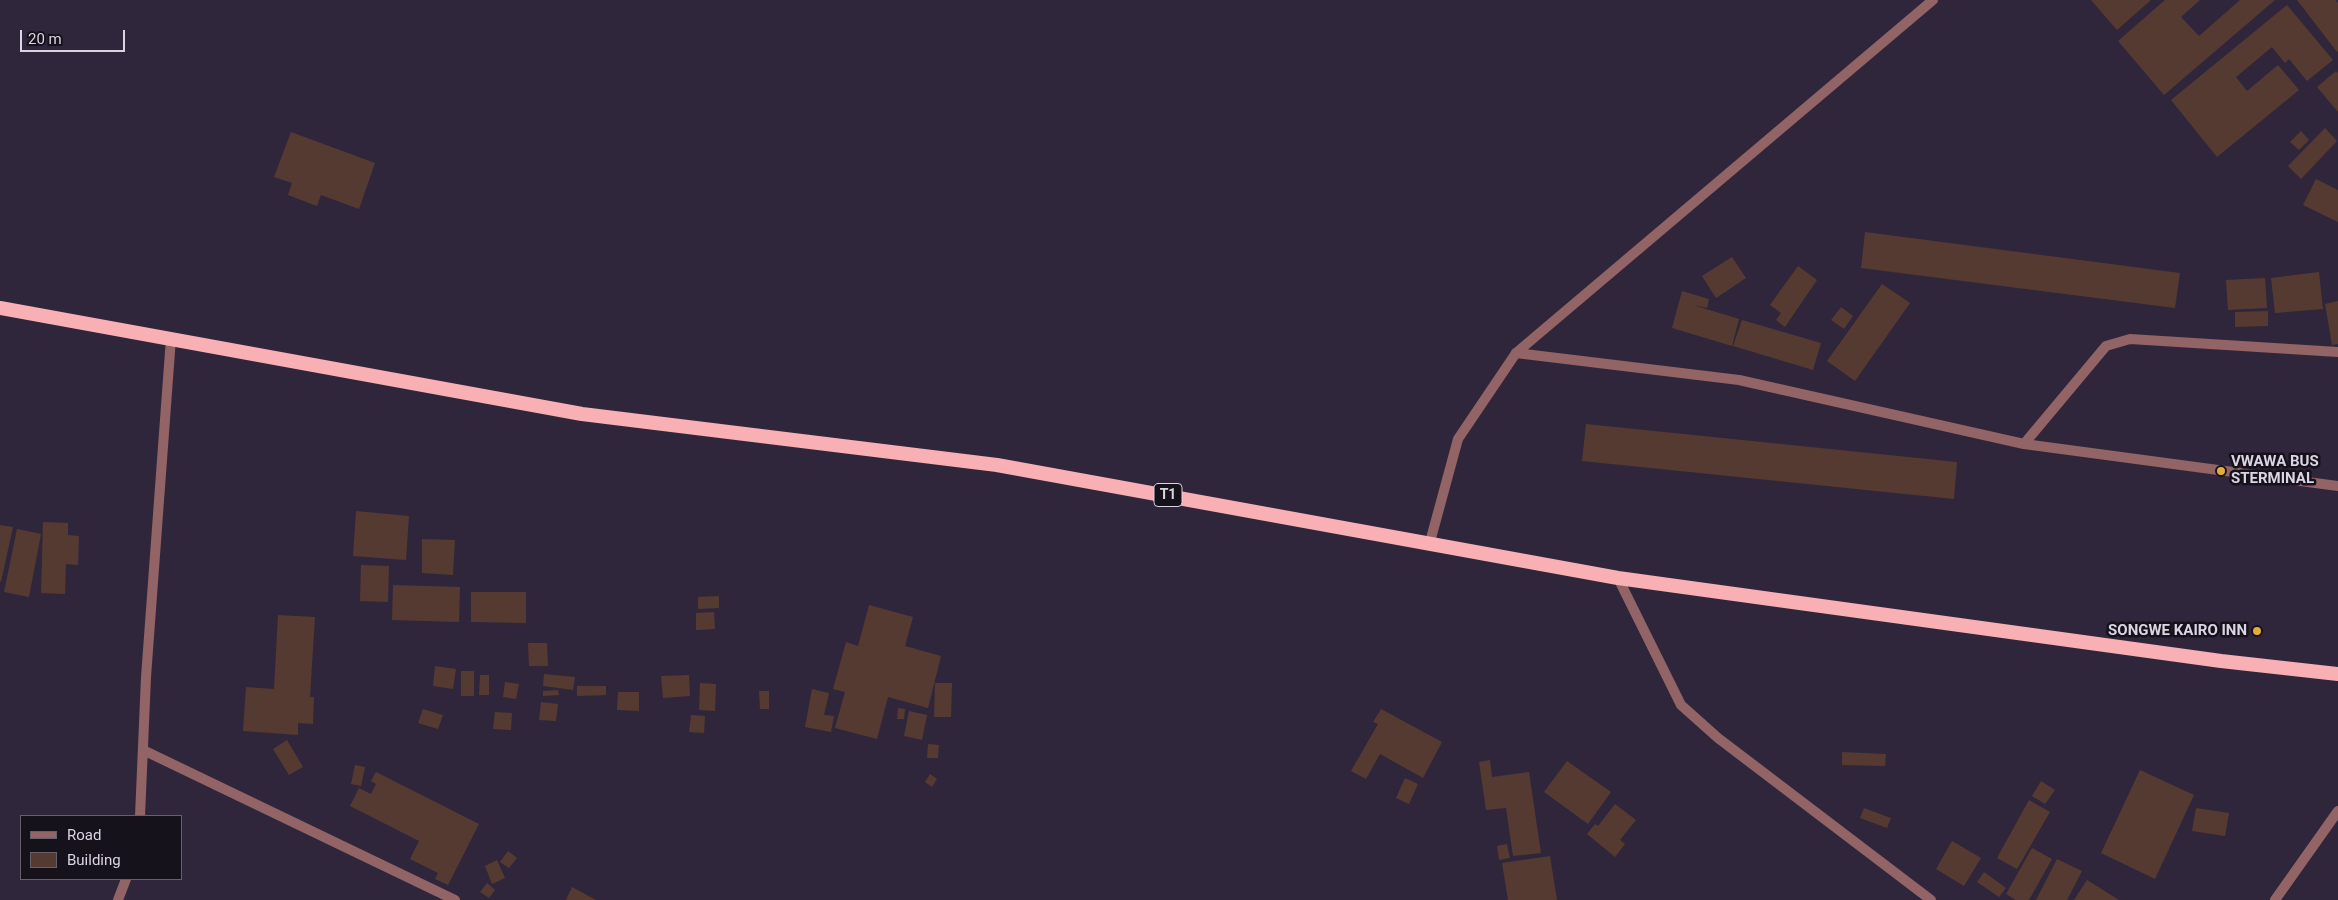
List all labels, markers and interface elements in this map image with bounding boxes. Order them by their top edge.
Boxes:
scale bar [22,20,128,52]
text: 20 m [28,30,62,48]
place label: VWAWA BUS STERMINAL [2231,453,2319,488]
marker: VWAWA BUS STERMINAL [2215,465,2227,477]
road number: T1 [1154,484,1182,506]
place label: SONGWE KAIRO INN [2108,622,2247,640]
marker: SONGWE KAIRO INN [2251,625,2263,637]
legend [20,815,182,880]
text: Road [67,826,101,844]
text: Building [67,851,121,869]

